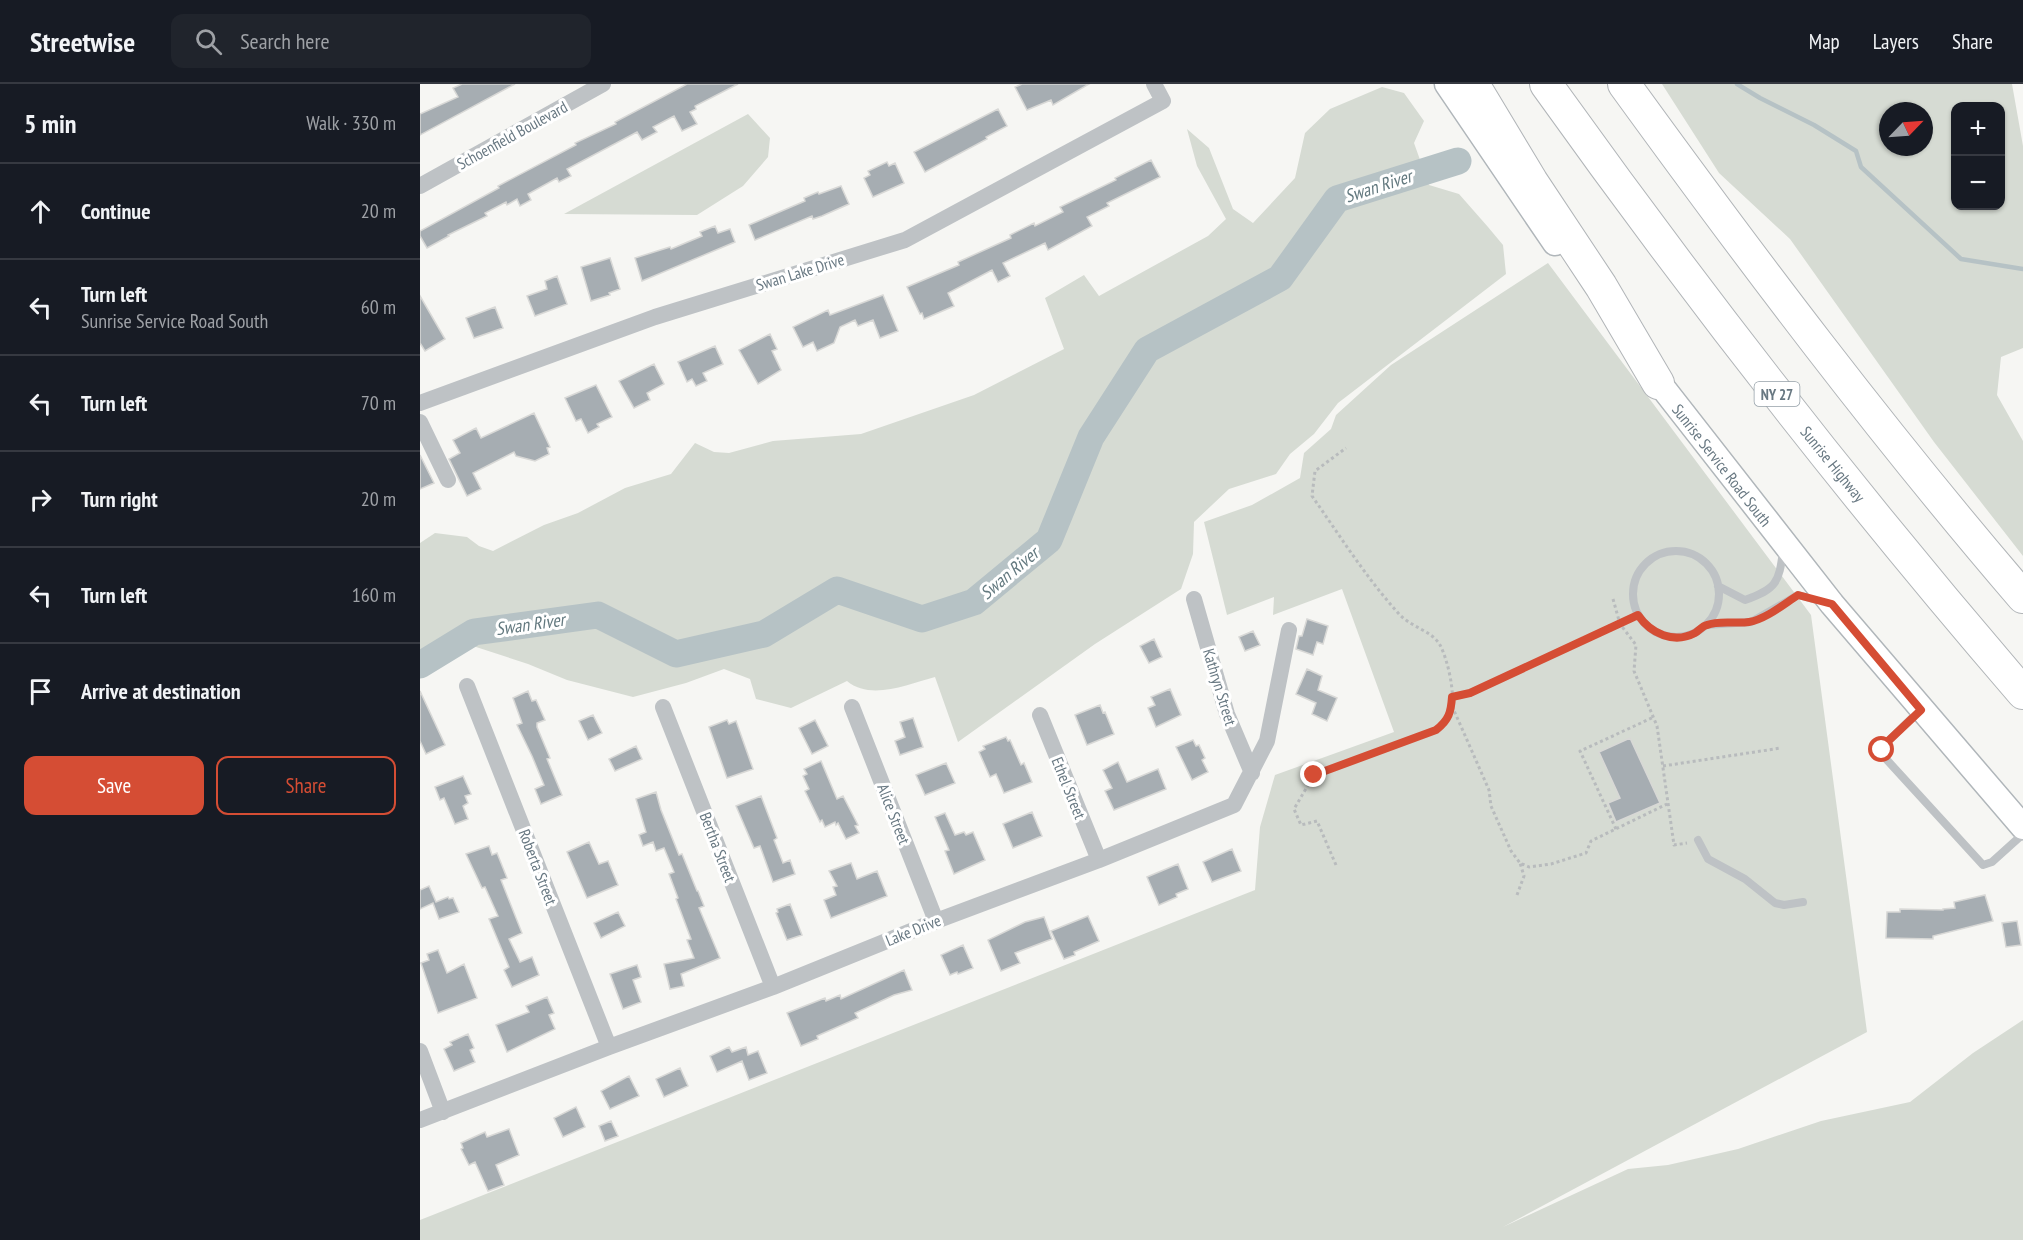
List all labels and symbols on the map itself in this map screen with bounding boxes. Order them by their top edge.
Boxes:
street label: Schoenfield Boulevard [453,96,571,174]
north arrow [1879,102,1933,156]
water label: Swan River [1342,163,1417,208]
street label: Swan Lake Drive [754,249,846,295]
road number: NY 27 [1754,382,1800,406]
street label: Sunrise Service Road South [1668,400,1776,530]
street label: Sunrise Highway [1796,422,1870,506]
water label: Swan River [975,540,1045,604]
water label: Swan River [494,607,569,640]
street label: Kathryn Street [1199,646,1241,728]
route start [1868,736,1894,762]
street label: Ethel Street [1048,754,1091,823]
route end [1300,761,1326,787]
street label: Alice Street [873,781,915,848]
street label: Bertha Street [696,809,741,885]
street label: Roberta Street [514,826,562,908]
street label: Lake Drive [882,910,944,950]

